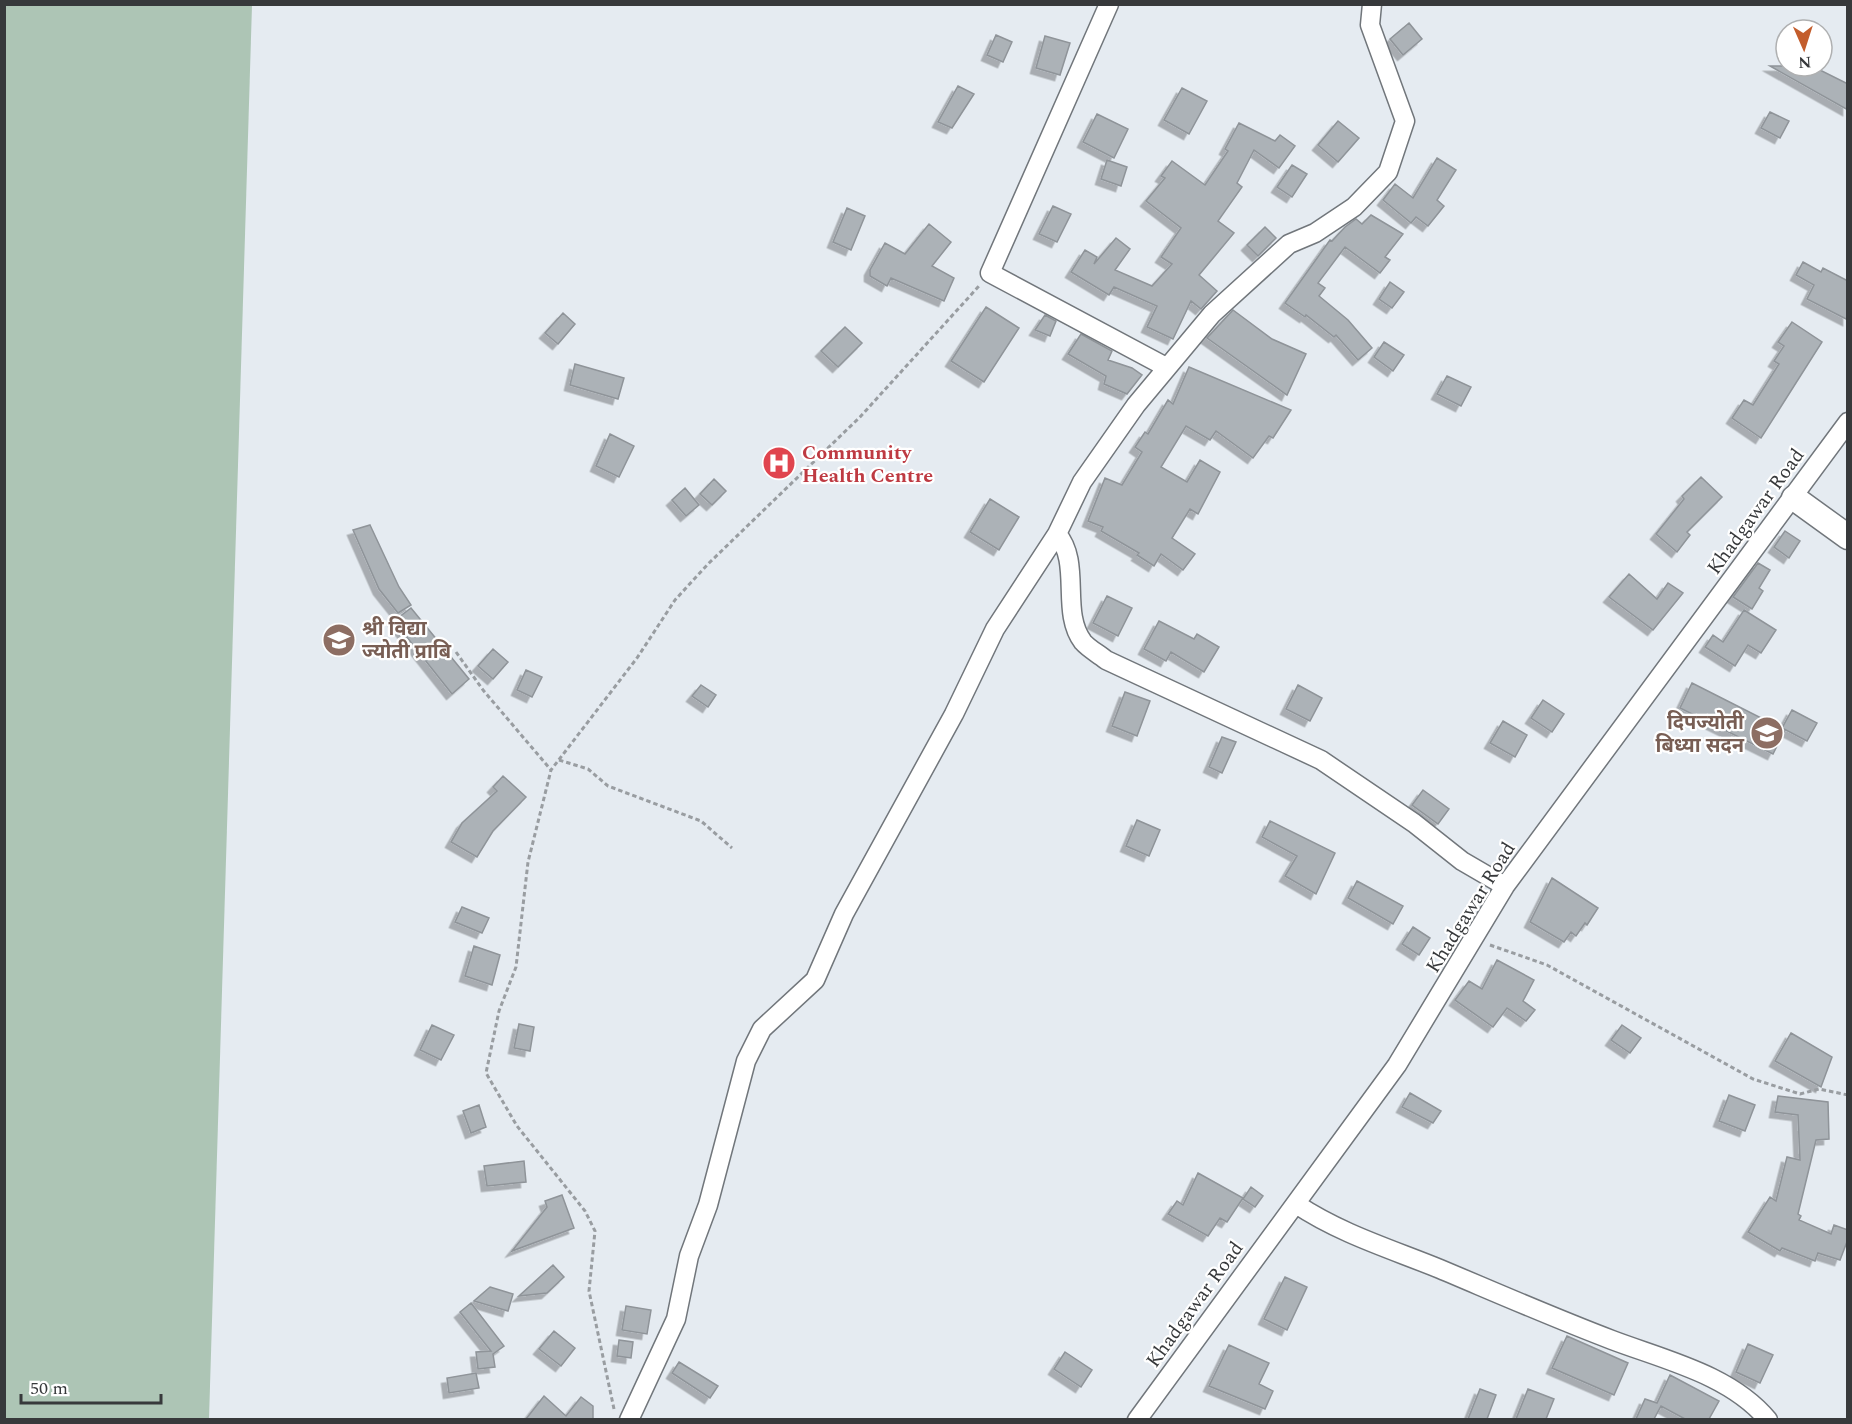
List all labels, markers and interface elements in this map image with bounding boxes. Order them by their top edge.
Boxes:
north arrow [1774,18,1834,78]
text: N [1798,50,1812,74]
place label: Community Health Centre [802,438,933,491]
street label: Khadgawar Road [1700,442,1812,581]
hospital icon: Community Health Centre [761,445,797,481]
place label: श्री विद्या ज्योती प्राबि [362,614,452,667]
school or university icon: श्री विद्या ज्योती प्राबि [321,622,357,658]
place label: दिपज्योती बिध्या सदन [1656,708,1745,761]
school or university icon: दिपज्योती बिध्या सदन [1749,715,1785,751]
street label: Khadgawar Road [1418,836,1523,979]
street label: Khadgawar Road [1139,1235,1251,1374]
scale bar [21,1367,160,1405]
text: 50 m [30,1375,68,1402]

